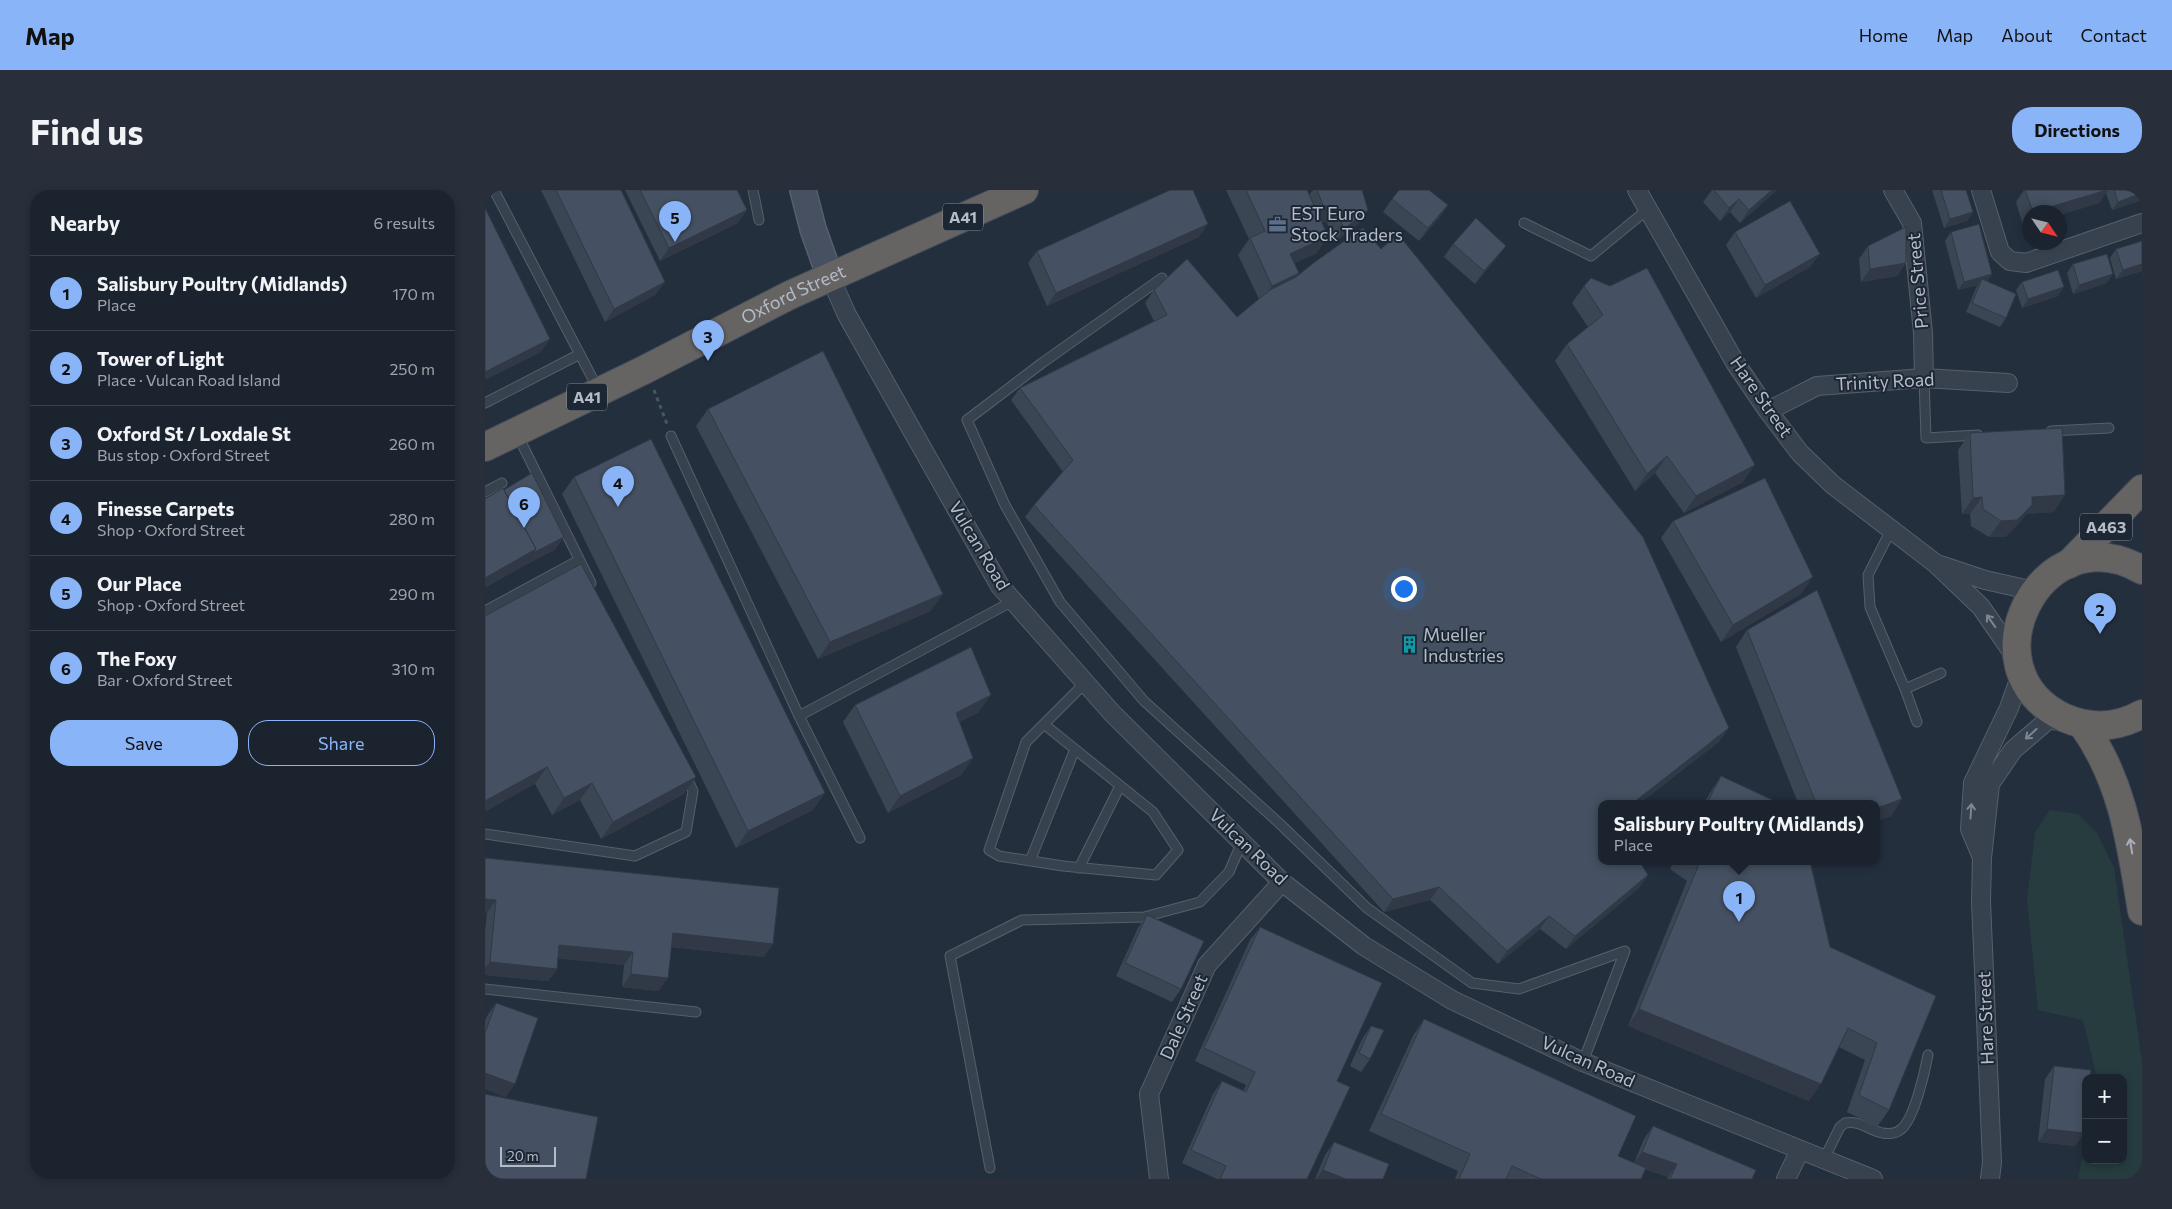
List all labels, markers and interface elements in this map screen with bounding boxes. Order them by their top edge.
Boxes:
text: Map [25,21,75,50]
text: Home [1859,24,1908,46]
text: Map [1936,24,1973,46]
text: About [2001,24,2053,46]
text: Contact [2081,24,2147,46]
button: Directions [2012,107,2142,153]
text: Find us [30,109,144,152]
pin: 5 [659,201,691,242]
place label: EST Euro Stock Traders [1291,202,1403,245]
road number: A41 [943,204,983,231]
north arrow [2022,205,2067,250]
text: Nearby [50,210,120,235]
text: 6 results [374,213,435,232]
office icon: EST Euro Stock Traders [1267,214,1287,234]
street label: Price Street [1902,232,1932,330]
street label: Oxford Street [737,260,849,328]
text: Salisbury Poultry (Midlands) [97,272,347,295]
text: 1 [62,284,70,303]
text: 170 m [392,284,435,303]
text: Place [97,295,136,314]
pin: 3 [692,320,724,361]
text: Tower of Light [97,347,224,370]
street label: Hare Street [1726,352,1798,441]
text: 2 [61,359,71,378]
text: 250 m [389,359,435,378]
street label: Trinity Road [1835,367,1935,395]
text: Place · Vulcan Road Island [97,370,280,389]
road number: A41 [567,383,607,410]
text: Oxford St / Loxdale St [97,422,291,445]
text: 3 [61,434,71,453]
text: 260 m [389,434,435,453]
text: Bus stop · Oxford Street [97,445,270,464]
pin: 4 [602,466,634,507]
pin: 6 [508,487,540,528]
text: Finesse Carpets [97,497,234,520]
street label: Vulcan Road [945,497,1015,594]
text: 4 [61,509,71,528]
text: 280 m [389,509,435,528]
road number: A463 [2080,514,2132,541]
text: Shop · Oxford Street [97,520,245,539]
text: Our Place [97,572,182,595]
your location [1391,576,1417,602]
text: 5 [61,584,71,603]
text: 290 m [389,584,435,603]
pin: 2 [2084,593,2116,634]
text: Shop · Oxford Street [97,595,245,614]
one-way arrow [1986,614,1996,628]
place label: Mueller Industries [1423,623,1504,666]
building icon: Mueller Industries [1399,635,1419,655]
text: The Foxy [97,647,177,670]
text: 6 [61,659,71,678]
text: 310 m [392,659,435,678]
text: Bar · Oxford Street [97,670,233,689]
button: Save [50,720,238,766]
button: Share [248,720,435,766]
one-way arrow [2024,728,2037,739]
popup [1598,800,1880,865]
street label: Vulcan Road [1205,804,1292,889]
one-way arrow [1967,804,1976,820]
text: Salisbury Poultry (Midlands) [1614,812,1864,835]
text: Place [1614,835,1653,854]
one-way arrow [2126,838,2136,854]
pin: 1 [1723,881,1755,922]
street label: Dale Street [1155,971,1212,1063]
street label: Hare Street [1972,971,1998,1065]
street label: Vulcan Road [1538,1031,1639,1092]
map controls [2082,1074,2127,1164]
button: + [2082,1074,2127,1119]
button: − [2082,1119,2127,1164]
scale bar [500,1144,556,1167]
text: 20 m [507,1147,539,1164]

